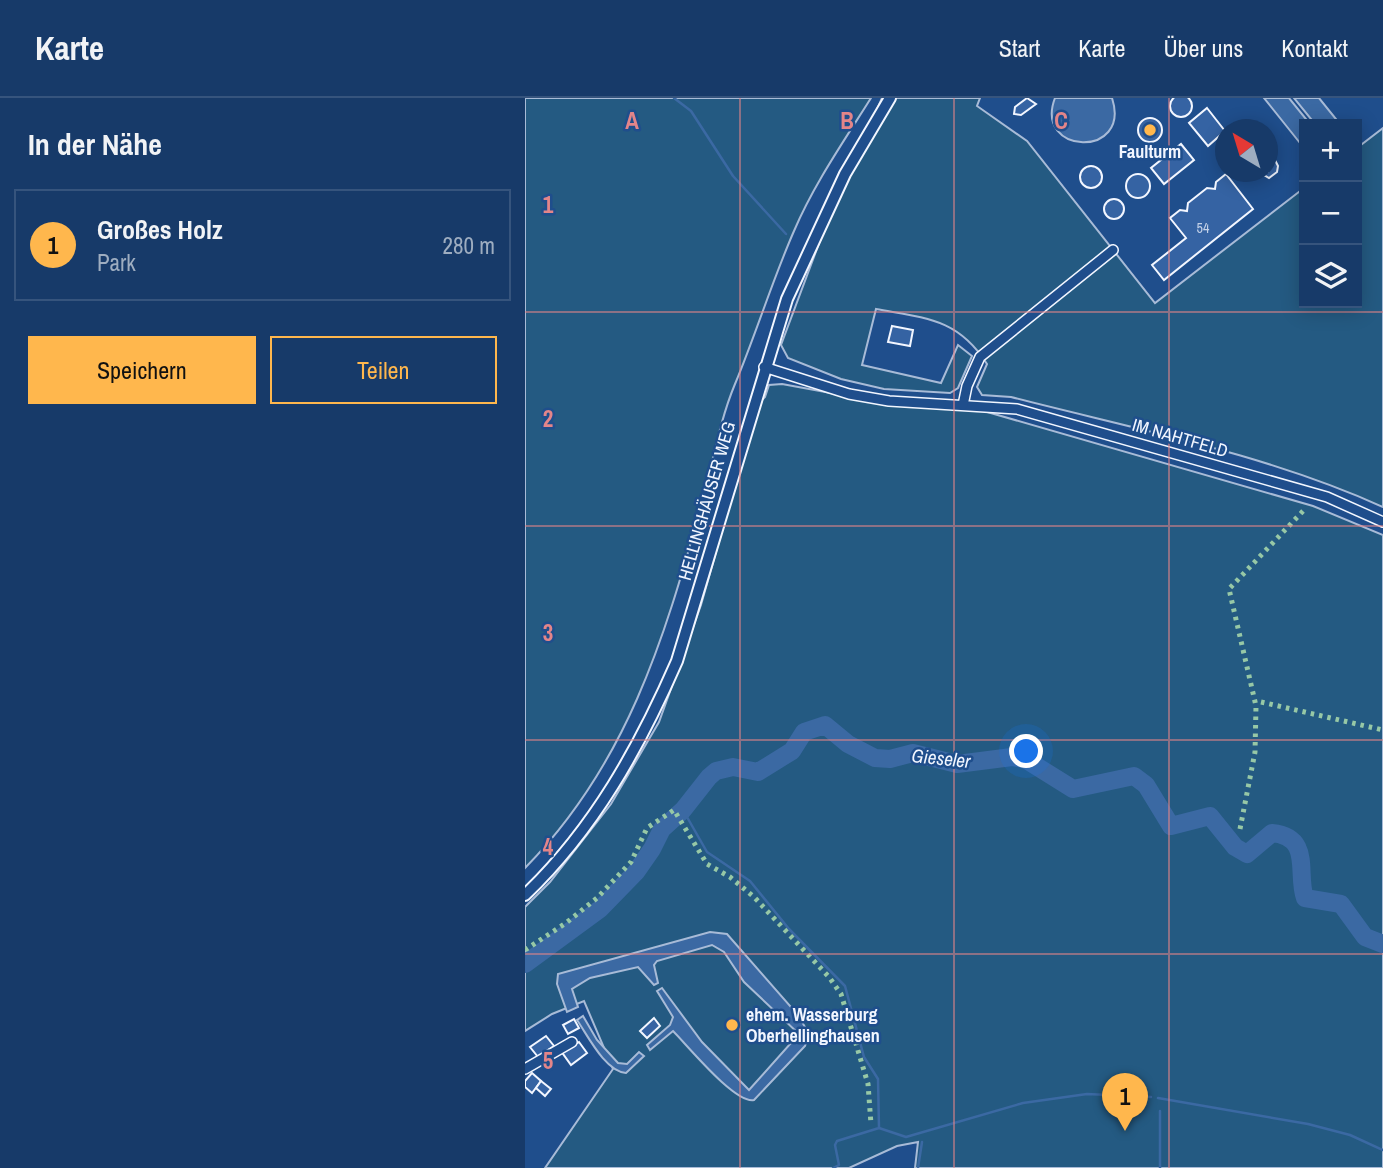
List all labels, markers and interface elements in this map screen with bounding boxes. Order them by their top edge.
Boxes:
text: Karte [35,26,104,70]
text: Start [999,32,1040,64]
text: Karte [1078,32,1125,64]
text: Über uns [1163,32,1243,64]
text: Kontakt [1281,32,1348,64]
text: A [625,105,639,136]
text: B [840,105,854,136]
text: C [1054,105,1068,136]
north arrow [1215,119,1278,182]
map controls [1299,119,1362,308]
button: + [1299,119,1362,182]
marker: Faulturm [1142,122,1158,138]
text: In der Nähe [28,124,162,164]
place label: Faulturm [1119,139,1181,164]
button: − [1299,182,1362,245]
text: 1 [543,189,554,220]
text: Großes Holz [97,212,223,247]
house number: 54 [1197,219,1210,237]
text: 1 [48,230,58,261]
text: 280 m [443,230,495,261]
button: layers [1299,245,1362,308]
text: Park [97,247,136,278]
button: Speichern [28,336,256,404]
button: Teilen [270,336,497,404]
text: 2 [543,403,553,434]
street label: IM NAHTFELD [1129,412,1231,463]
street label: HELLINGHÄUSER WEG [672,419,741,583]
text: 3 [543,617,553,648]
your location [1009,734,1043,768]
water label: Gieseler [910,742,972,774]
text: 4 [543,831,554,862]
place label: ehem. Wasserburg Oberhellinghausen [746,1002,880,1048]
marker: ehem. Wasserburg Oberhellinghausen [724,1017,740,1033]
text: 5 [543,1045,553,1076]
pin: 1 [1102,1073,1148,1131]

